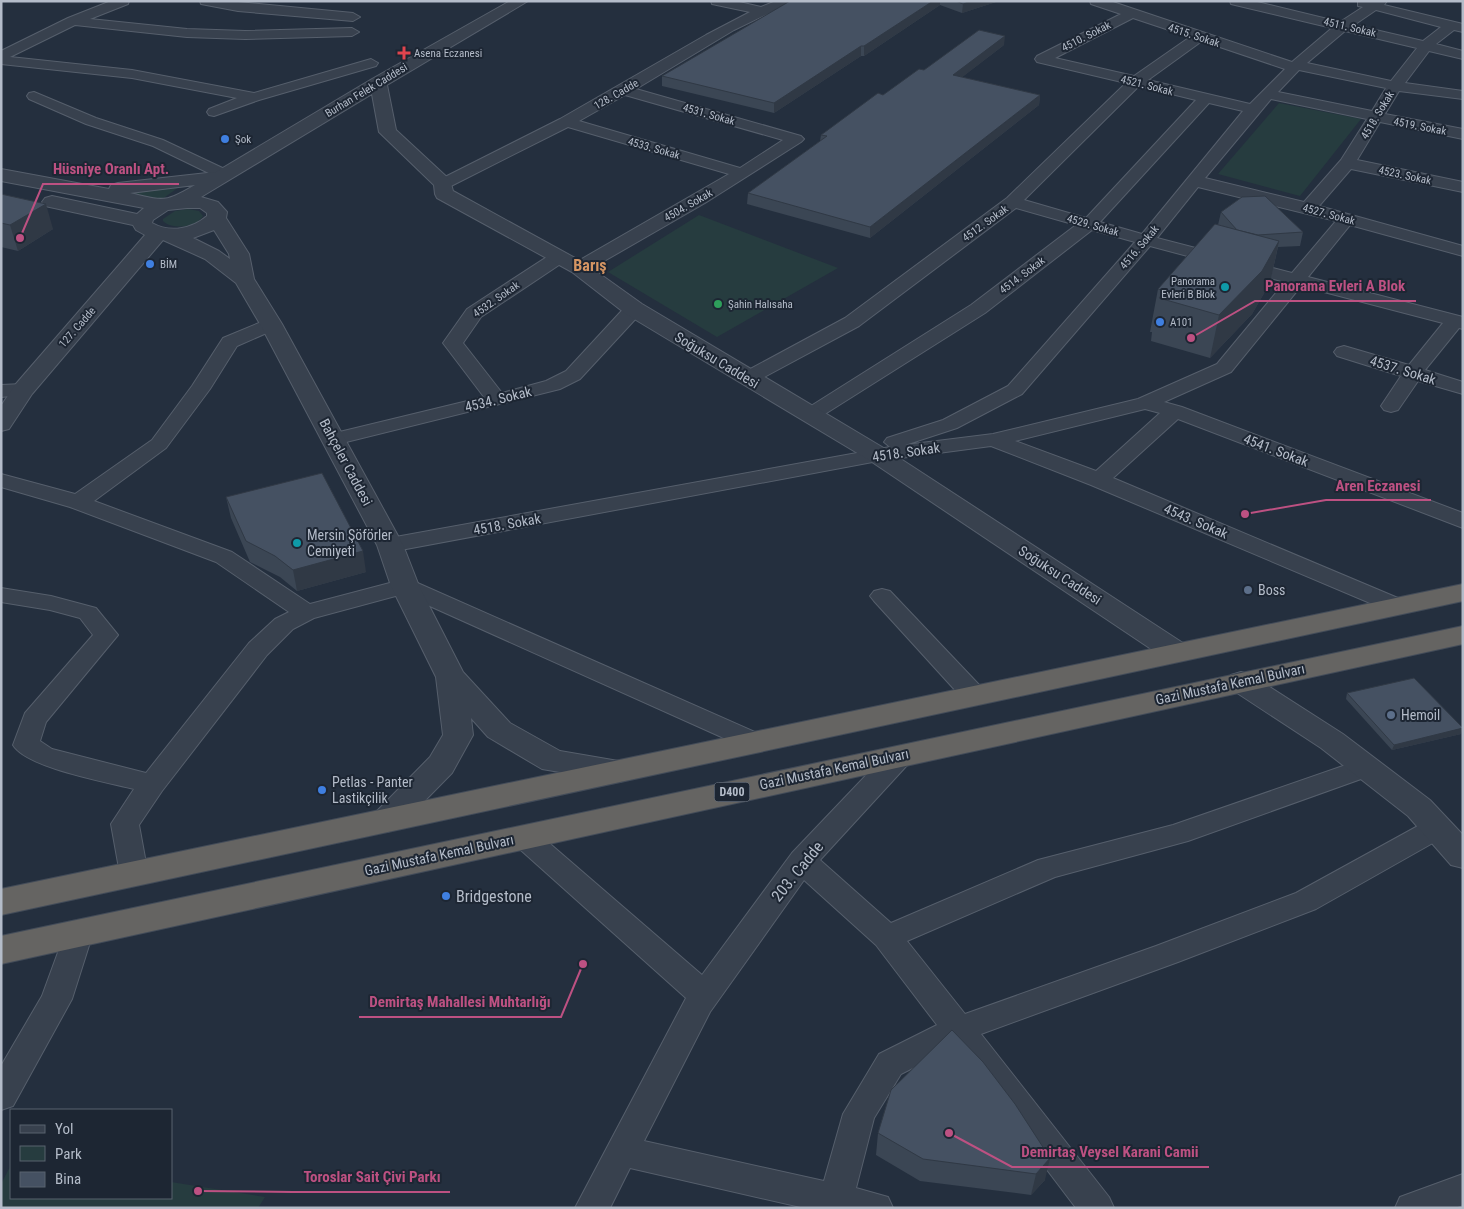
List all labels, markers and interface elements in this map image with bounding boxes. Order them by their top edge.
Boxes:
street label: 4511. Sokak [1322,15,1377,40]
street label: 4510. Sokak [1059,18,1113,54]
street label: 4515. Sokak [1166,21,1221,50]
marker: Asena Eczanesi [398,47,410,59]
place label: Asena Eczanesi [414,47,482,60]
street label: Burhan Felek Caddesi [323,61,410,120]
street label: 4521. Sokak [1119,73,1174,98]
street label: 128. Cadde [592,76,641,112]
street label: 4518. Sokak [1358,89,1397,142]
street label: 4531. Sokak [681,101,736,128]
street label: 4519. Sokak [1392,115,1447,138]
marker: Şok [219,133,231,145]
place label: Şok [235,133,251,146]
street label: 4533. Sokak [626,135,681,162]
callout: Hüsniye Oranlı Apt. [43,154,179,184]
text: Hüsniye Oranlı Apt. [53,160,169,178]
street label: 4523. Sokak [1377,164,1432,187]
street label: 4504. Sokak [662,186,715,224]
street label: 4527. Sokak [1301,201,1356,228]
street label: 4512. Sokak [960,202,1011,244]
street label: 4529. Sokak [1065,212,1120,239]
street label: 4516. Sokak [1117,223,1162,272]
street label: 4514. Sokak [997,254,1048,297]
district label: Barış [573,256,607,275]
marker: BİM [144,258,156,270]
place label: BİM [160,258,177,271]
callout: Panorama Evleri A Blok [1255,271,1416,301]
place label: Panorama Evleri B Blok [1161,275,1215,301]
text: Panorama Evleri A Blok [1265,277,1406,295]
street label: 4532. Sokak [471,279,522,320]
marker: Panorama Evleri B Blok [1219,281,1231,293]
marker: Şahin Halısaha [712,298,724,310]
place label: Şahin Halısaha [728,298,793,311]
street label: 127. Cadde [56,304,98,350]
marker: A101 [1154,316,1166,328]
place label: A101 [1170,316,1193,329]
street label: Soğuksu Caddesi [672,329,762,391]
street label: 4537. Sokak [1368,352,1439,388]
street label: 4534. Sokak [463,383,534,415]
street label: Bahçeler Caddesi [316,416,376,508]
street label: 4541. Sokak [1241,430,1311,470]
street label: 4518. Sokak [871,439,942,465]
callout: Aren Eczanesi [1326,470,1431,500]
text: Aren Eczanesi [1336,477,1420,495]
street label: 4543. Sokak [1161,500,1231,542]
street label: 4518. Sokak [472,510,543,538]
place label: Mersin Şöförler Cemiyeti [307,527,392,559]
marker: Mersin Şöförler Cemiyeti [291,537,303,549]
street label: Soğuksu Caddesi [1016,542,1104,608]
place label: Boss [1258,582,1285,598]
marker: Boss [1242,584,1254,596]
street label: Gazi Mustafa Kemal Bulvarı [1154,660,1306,708]
place label: Hemoil [1401,707,1440,723]
marker: Hemoil [1385,709,1397,721]
street label: Gazi Mustafa Kemal Bulvarı [758,745,910,793]
place label: Petlas - Panter Lastikçilik [332,774,413,806]
road number: D400 [714,782,750,802]
marker: Petlas - Panter Lastikçilik [316,784,328,796]
street label: Gazi Mustafa Kemal Bulvarı [363,831,515,879]
street label: 203. Cadde [767,837,827,905]
place label: Bridgestone [456,887,532,906]
marker: Bridgestone [440,890,452,902]
callout: Demirtaş Mahallesi Muhtarlığı [359,987,561,1017]
text: Demirtaş Mahallesi Muhtarlığı [369,993,551,1011]
legend [10,1109,172,1199]
text: Yol [55,1120,73,1138]
callout: Demirtaş Veysel Karani Camii [1012,1137,1209,1167]
text: Demirtaş Veysel Karani Camii [1021,1143,1199,1161]
text: Park [55,1145,82,1163]
callout: Toroslar Sait Çivi Parkı [293,1162,450,1192]
text: Toroslar Sait Çivi Parkı [303,1168,441,1186]
text: Bina [55,1170,81,1188]

